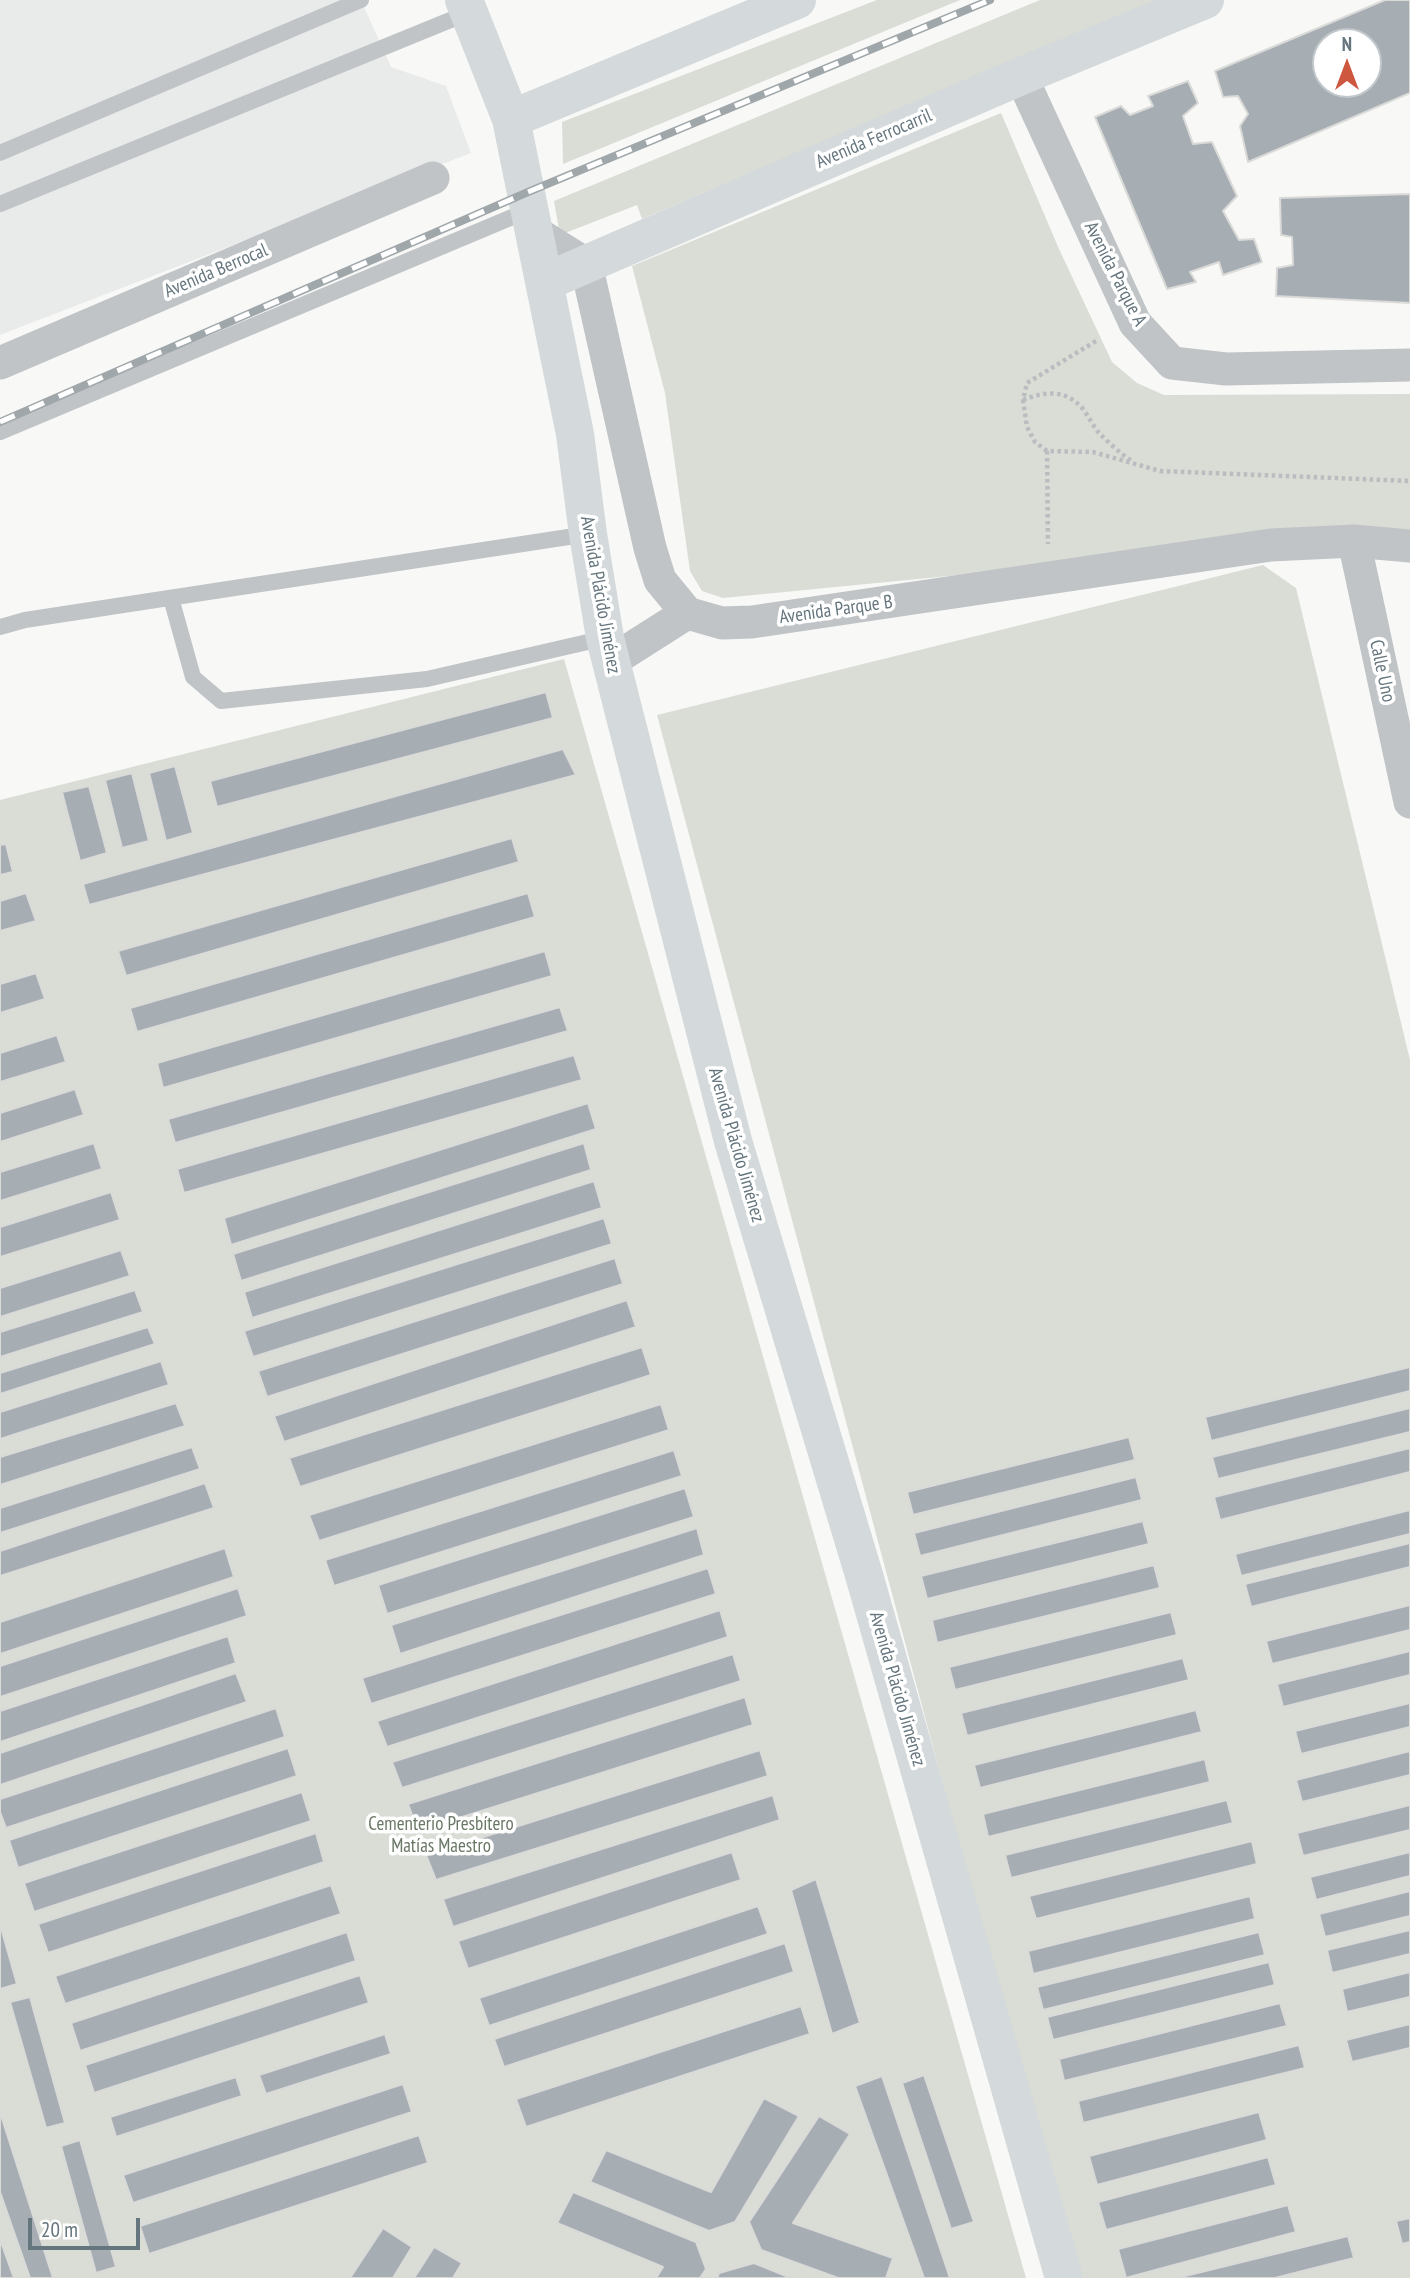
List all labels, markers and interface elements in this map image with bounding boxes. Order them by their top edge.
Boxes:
north arrow [1312,28,1382,98]
text: N [1342,32,1352,56]
street label: Avenida Ferrocarril [813,104,935,174]
street label: Avenida Parque A [1079,218,1151,330]
street label: Avenida Berrocal [161,239,271,303]
street label: Avenida Plácido Jiménez [575,514,625,676]
street label: Avenida Parque B [778,591,894,629]
street label: Calle Uno [1364,638,1400,704]
street label: Avenida Plácido Jiménez [703,1065,769,1225]
street label: Avenida Plácido Jiménez [864,1609,930,1769]
park label: Cementerio Presbítero Matías Maestro [368,1814,514,1858]
scale bar [32,2204,144,2248]
text: 20 m [41,2216,78,2243]

